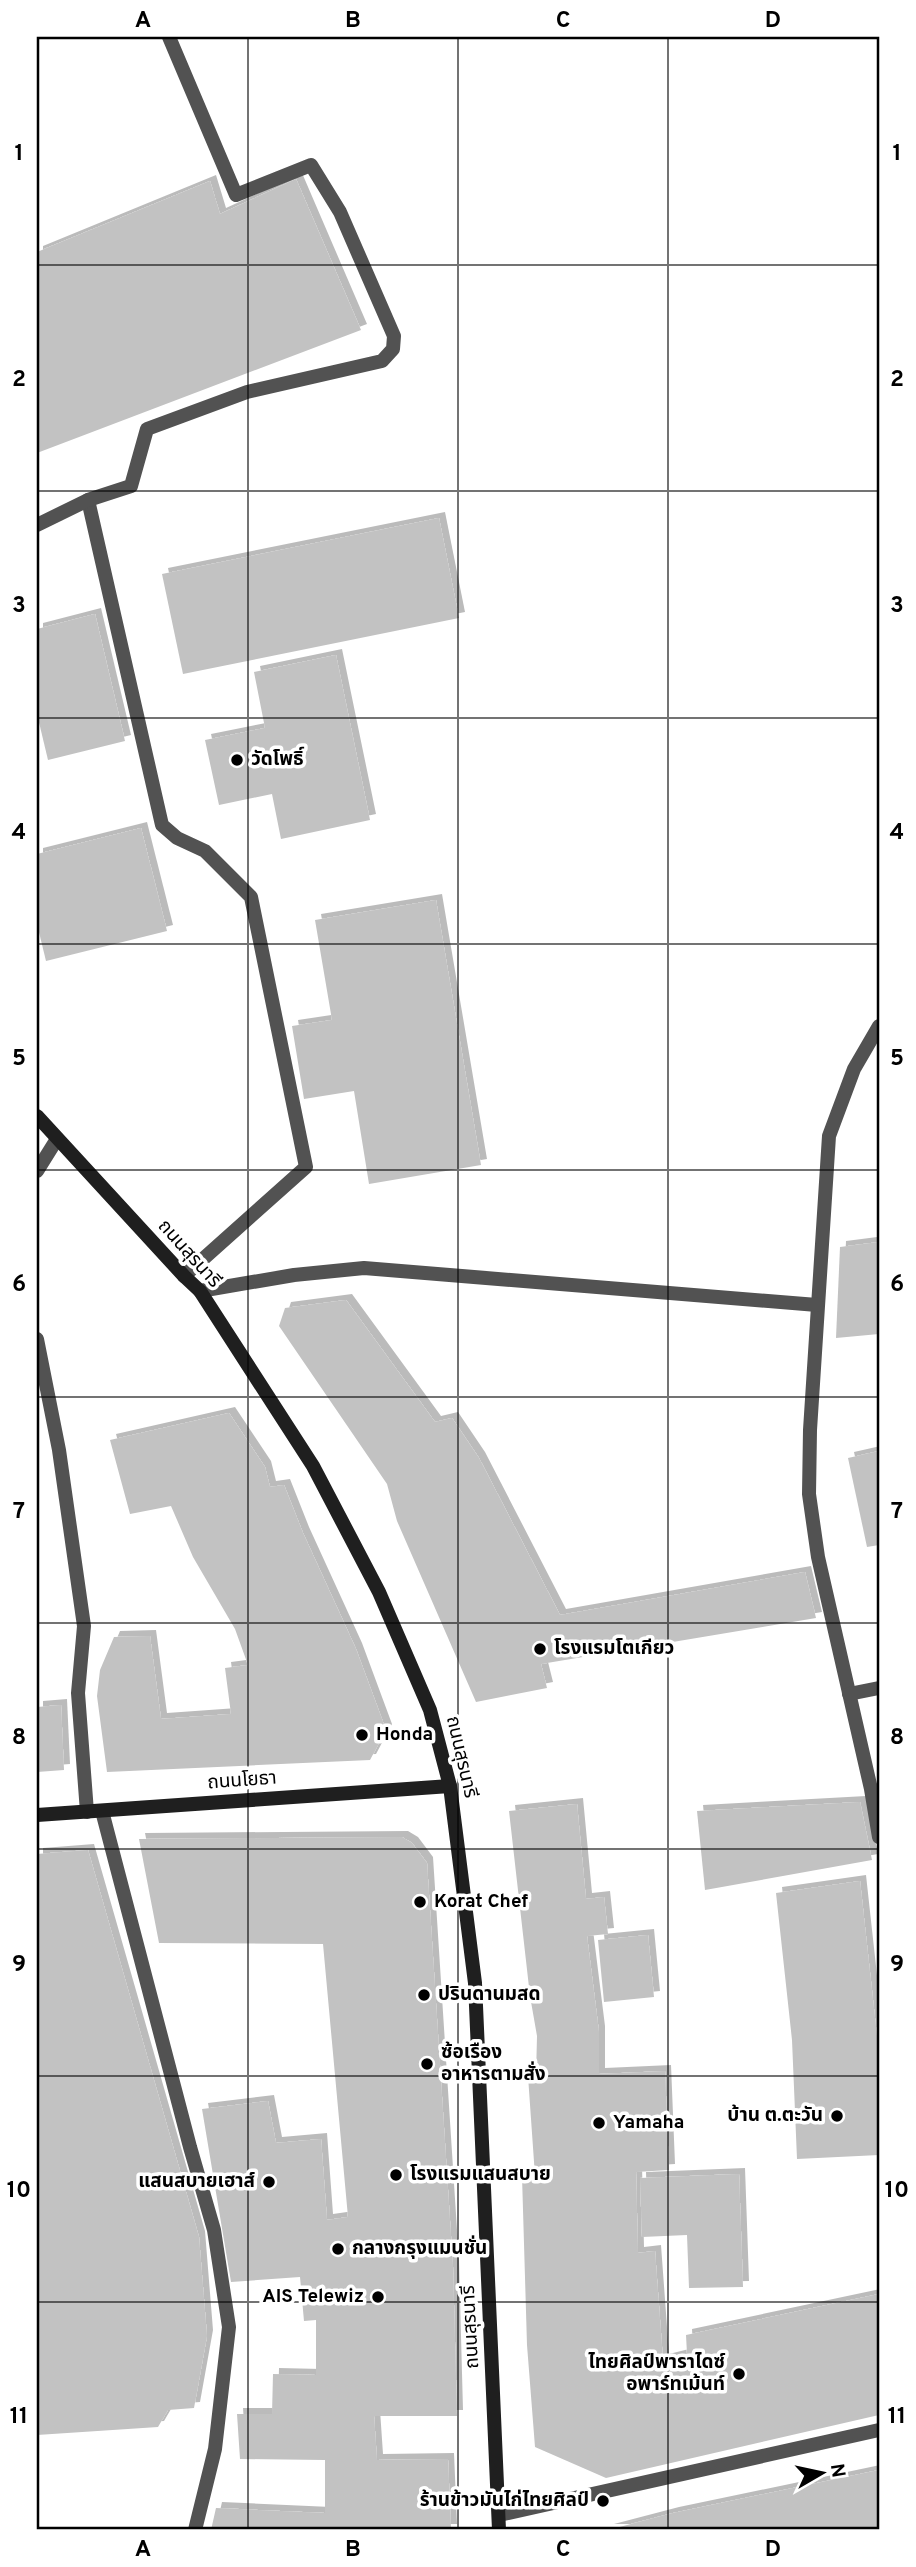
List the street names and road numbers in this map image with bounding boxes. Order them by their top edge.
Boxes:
street label: ถนนสุรนารี [152,1215,226,1293]
street label: ถนนสุรนารี [440,1714,482,1800]
street label: ถนนโยธา [207,1767,277,1795]
street label: ถนนสุรนารี [457,2285,485,2369]

